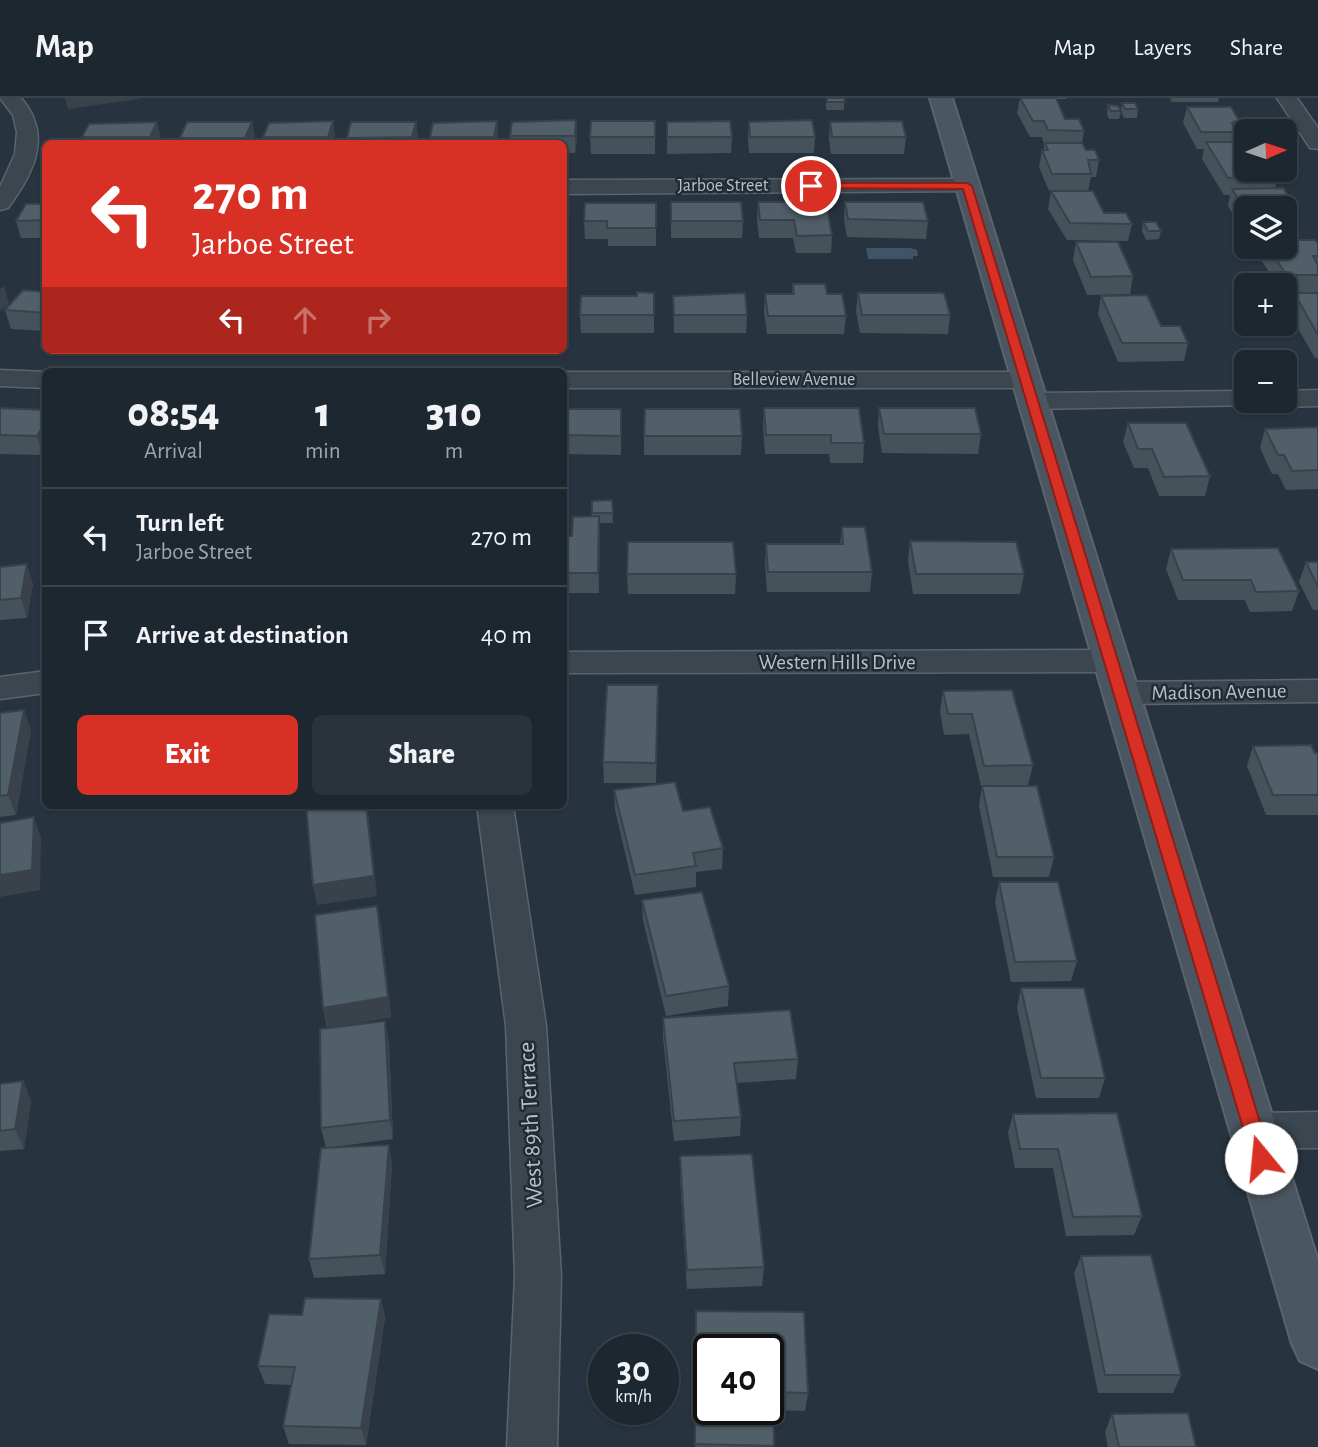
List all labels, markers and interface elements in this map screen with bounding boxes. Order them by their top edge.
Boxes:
text: Map [35,31,94,64]
text: Map [1053,36,1095,60]
text: Layers [1133,36,1192,60]
text: Share [1230,36,1283,60]
north arrow [1234,119,1297,182]
map controls [1234,119,1297,413]
pin [781,156,841,216]
icon: arrive [792,167,830,205]
icon: left [77,168,168,259]
text: 270 m [192,170,309,219]
street label: Jarboe Street [678,177,769,195]
button: layers [1234,196,1297,259]
text: Jarboe Street [192,228,354,260]
button: + [1234,273,1297,336]
icon: left [213,301,251,339]
icon: ahead [286,301,324,339]
icon: right [359,301,397,339]
button: − [1234,350,1297,413]
street label: Belleview Avenue [733,371,855,389]
text: 08:54 [127,392,220,434]
text: 1 [315,392,331,434]
text: 310 [426,392,482,434]
text: Arrival [144,440,203,463]
text: min [305,440,341,463]
text: m [445,440,463,463]
text: Turn left [136,510,224,536]
icon: left [77,518,115,556]
text: 270 m [471,524,532,550]
text: Jarboe Street [136,541,252,564]
icon: arrive [77,616,115,654]
text: Arrive at destination [136,622,349,648]
text: 40 m [481,622,532,648]
street label: Western Hills Drive [758,652,916,673]
street label: Madison Avenue [1151,680,1287,704]
button: Exit [77,715,298,795]
button: Share [312,715,532,795]
street label: West 89th Terrace [515,1041,547,1209]
position arrow [1224,1121,1298,1195]
speed limit sign: 40 [693,1334,784,1425]
text: 30 [617,1353,650,1388]
text: km/h [615,1388,652,1406]

